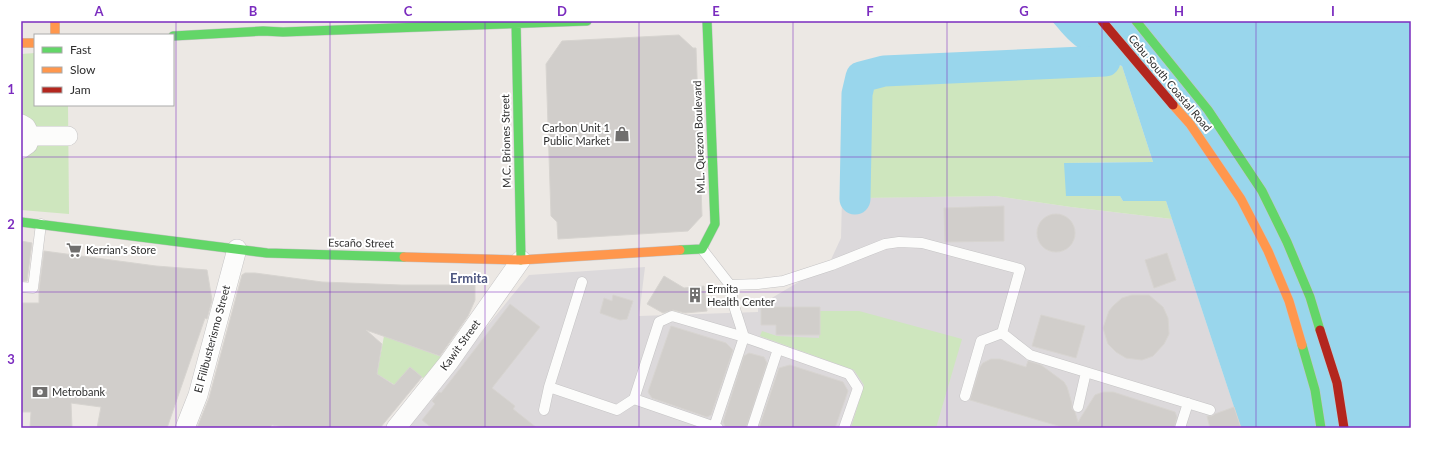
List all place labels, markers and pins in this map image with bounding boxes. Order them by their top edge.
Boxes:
place label: Carbon Unit 1 Public Market [542,121,610,147]
shop icon: Carbon Unit 1 Public Market [613,125,631,143]
supermarket icon: Kerrian's Store [65,241,83,259]
place label: Kerrian's Store [86,243,156,256]
place label: Ermita Health Center [707,282,775,308]
building icon: Ermita Health Center [686,286,704,304]
bank icon: Metrobank [31,383,49,401]
place label: Metrobank [52,385,106,398]

